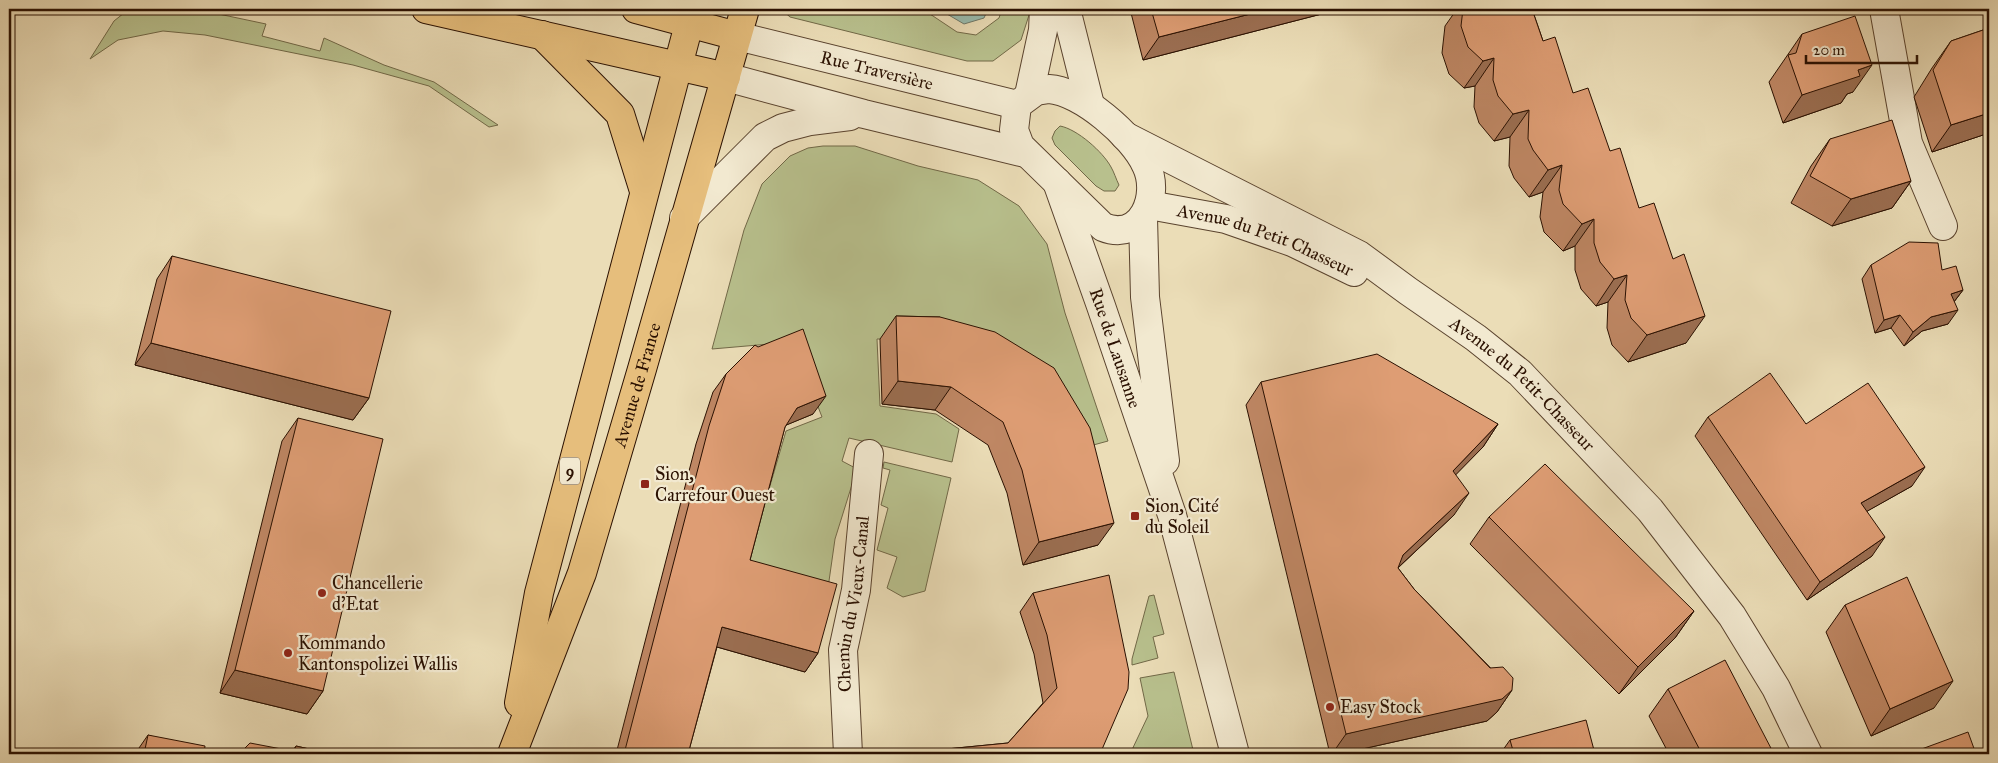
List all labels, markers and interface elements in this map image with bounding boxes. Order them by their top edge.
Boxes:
scale bar [1806,32,1917,64]
text: 20 m [1813,41,1845,59]
street label: Rue Traversière [818,46,935,95]
street label: Avenue du Petit Chasseur [1174,199,1357,281]
street label: Rue de Lausanne [1084,285,1146,411]
street label: Avenue du Petit-Chasseur [1444,311,1600,456]
street label: Avenue de France [608,320,666,451]
road number: 9 [560,458,580,484]
place label: Sion, Carrefour Ouest [655,463,775,506]
marker: Sion, Carrefour Ouest [639,478,651,490]
place label: Sion, Cité du Soleil [1145,495,1219,538]
marker: Sion, Cité du Soleil [1129,510,1141,522]
street label: Chemin du Vieux-Canal [832,515,874,693]
place label: Chancellerie d'Etat [332,572,423,615]
marker: Chancellerie d'Etat [316,587,328,599]
place label: Kommando Kantonspolizei Wallis [298,632,458,675]
marker: Kommando Kantonspolizei Wallis [282,647,294,659]
place label: Easy Stock [1340,696,1422,718]
marker: Easy Stock [1324,701,1336,713]

